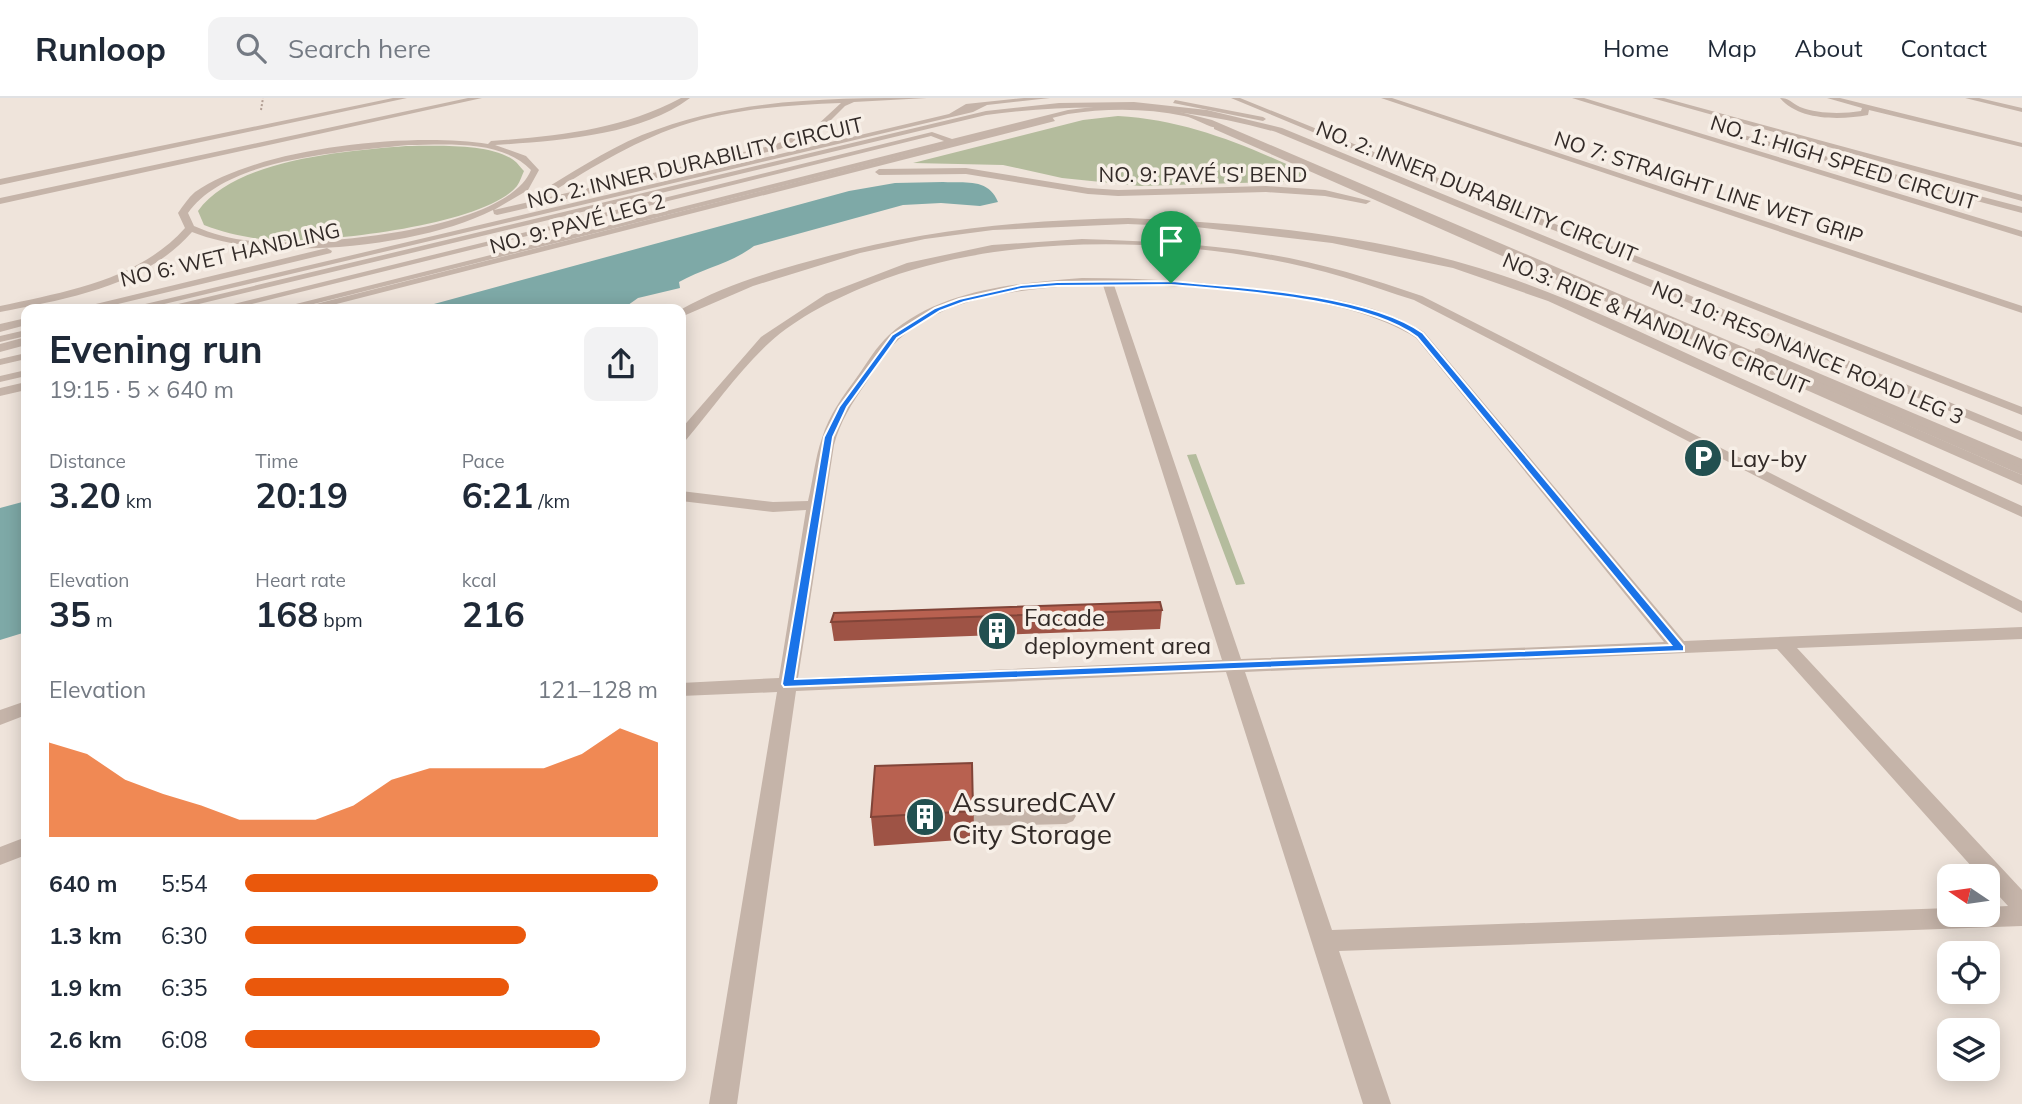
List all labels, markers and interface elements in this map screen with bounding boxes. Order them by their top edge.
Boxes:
search box [208,17,698,80]
text: Runloop [35,28,166,69]
icon: search [232,29,270,67]
text: Search here [288,32,431,65]
text: Home [1603,33,1669,63]
text: Map [1707,33,1757,63]
text: About [1795,33,1863,63]
text: Contact [1901,33,1987,63]
street label: NO. 1: HIGH SPEED CIRCUIT [1708,109,1981,215]
street label: NO. 2: INNER DURABILITY CIRCUIT [525,111,866,213]
street label: NO. 2: INNER DURABILITY CIRCUIT [1313,115,1642,268]
street label: NO 7: STRAIGHT LINE WET GRIP [1551,125,1867,249]
street label: NO. 9: PAVÉ 'S' BEND [1098,161,1308,187]
street label: NO. 9: PAVÉ LEG 2 [487,187,667,259]
pin [1141,211,1201,283]
street label: NO 6: WET HANDLING [118,216,342,292]
icon: arrive [1152,222,1190,260]
street label: NO.3: RIDE & HANDLING CIRCUIT [1499,247,1813,400]
street label: NO. 10: RESONANCE ROAD LEG 3 [1648,274,1968,430]
text: Evening run [49,325,263,373]
button: share [584,327,658,401]
text: 19:15 · 5 × 640 m [49,375,234,404]
parking icon: Lay-by [1682,437,1724,479]
place label: Lay-by [1730,443,1807,473]
text: Distance [49,449,126,473]
text: Time [255,449,298,473]
text: Pace [462,449,505,473]
text: 3.20 [49,473,121,517]
text: 20:19 [255,473,348,517]
text: 6:21 [462,473,533,517]
text: km [121,489,152,513]
text: /km [533,489,570,513]
text: Elevation [49,568,129,592]
text: Heart rate [255,568,346,592]
text: kcal [462,568,496,592]
text: 35 [49,592,91,636]
text: 168 [255,592,318,636]
text: 216 [462,592,525,636]
place label: Facade deployment area [1024,602,1211,660]
text: m [91,608,113,632]
text: bpm [318,608,363,632]
building icon: Facade deployment area [976,610,1018,652]
text: Elevation [49,675,146,704]
text: 121–128 m [537,675,658,704]
place label: AssuredCAV City Storage [952,784,1116,851]
building icon: AssuredCAV City Storage [904,796,946,838]
north arrow [1937,864,2000,928]
map controls [1937,864,2000,1081]
text: 640 m [49,869,117,898]
text: 5:54 [161,869,208,898]
text: 1.3 km [49,921,122,950]
text: 6:30 [161,921,208,950]
button: locate [1937,941,2000,1004]
text: 1.9 km [49,973,122,1002]
text: 6:35 [161,973,208,1002]
button: layers [1937,1018,2000,1081]
text: 2.6 km [49,1025,122,1054]
text: 6:08 [161,1025,208,1054]

